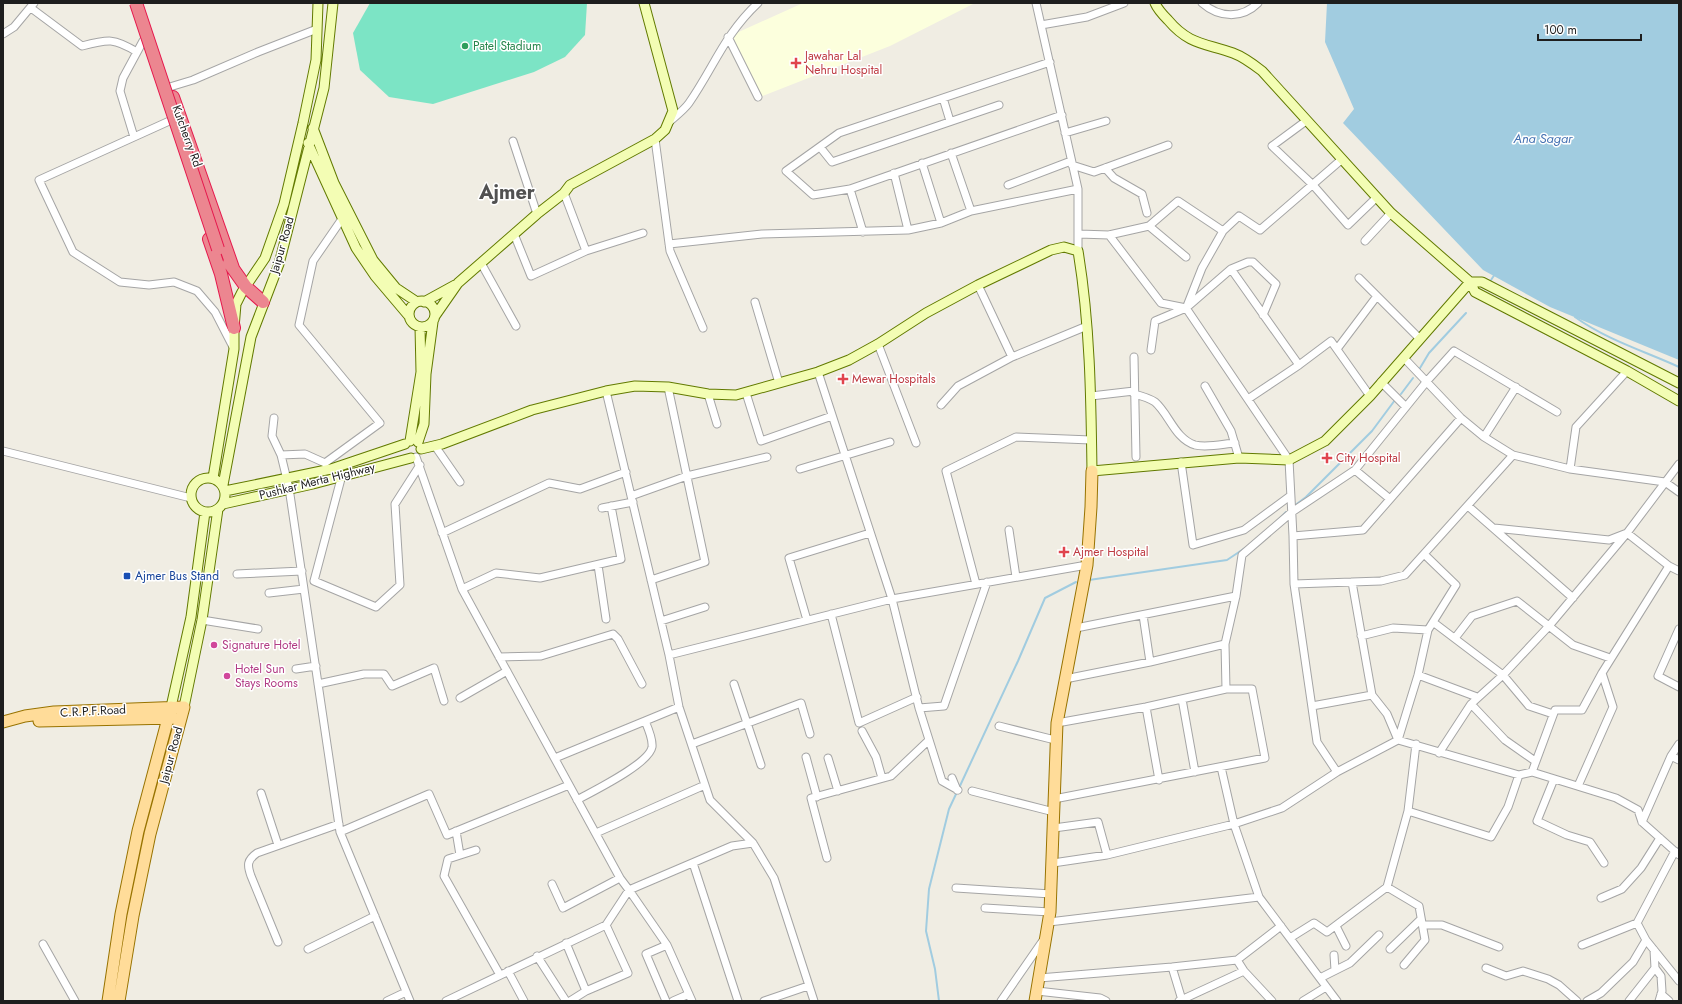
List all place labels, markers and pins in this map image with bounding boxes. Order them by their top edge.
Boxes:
place label: Patel Stadium [473,37,541,55]
marker: Patel Stadium [460,41,470,51]
place label: Jawahar Lal Nehru Hospital [803,47,882,79]
marker: Jawahar Lal Nehru Hospital [790,57,802,69]
place label: Mewar Hospitals [852,370,936,388]
marker: Mewar Hospitals [837,373,849,385]
place label: City Hospital [1336,449,1400,467]
marker: City Hospital [1321,452,1333,464]
place label: Ajmer Hospital [1073,543,1149,561]
marker: Ajmer Hospital [1058,546,1070,558]
place label: Ajmer Bus Stand [135,567,219,585]
marker: Ajmer Bus Stand [122,571,132,581]
place label: Signature Hotel [222,636,300,654]
marker: Signature Hotel [209,640,219,650]
place label: Hotel Sun Stays Rooms [235,660,298,692]
marker: Hotel Sun Stays Rooms [222,671,232,681]

